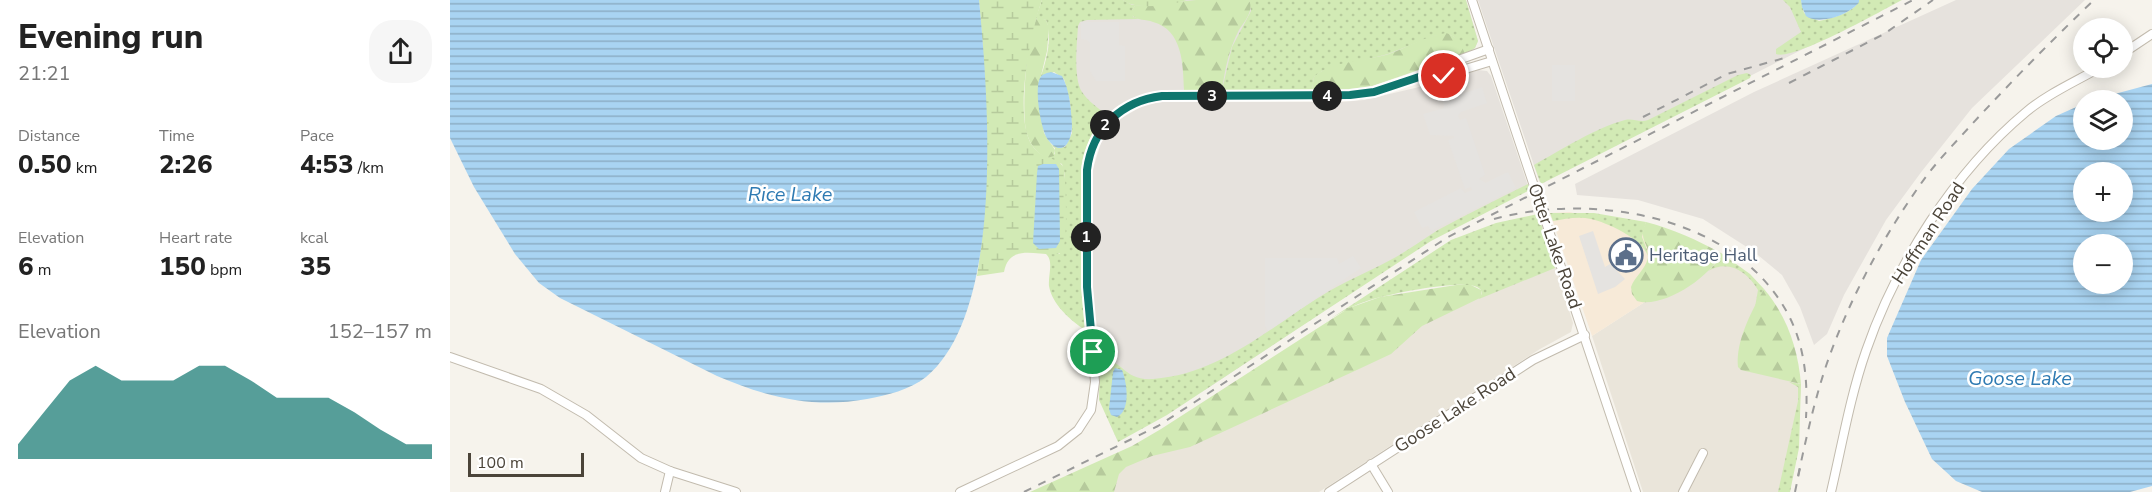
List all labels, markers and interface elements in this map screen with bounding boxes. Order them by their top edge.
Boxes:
text: Evening run [18,15,203,60]
map controls [2073,18,2133,294]
button: locate [2073,18,2133,78]
button: share [369,20,432,83]
pin [1418,50,1469,101]
icon: check [1427,59,1460,92]
text: 21:21 [18,60,71,87]
pin: 3 [1197,81,1227,111]
pin: 4 [1312,81,1342,111]
text: 3 [1207,85,1217,107]
text: 4 [1322,85,1332,107]
button: layers [2073,90,2133,150]
pin: 2 [1090,110,1120,140]
text: 2 [1100,114,1110,136]
text: Distance [18,125,80,147]
text: Time [159,125,195,147]
text: Pace [300,125,334,147]
text: 0.50 [18,147,72,182]
text: 2:26 [159,147,213,182]
text: 4:53 [300,147,354,182]
text: km [72,157,97,179]
text: /km [354,157,384,179]
button: + [2073,162,2133,222]
street label: Hoffman Road [1886,177,1970,289]
street label: Otter Lake Road [1522,180,1588,312]
water label: Rice Lake [748,181,833,208]
pin: 1 [1071,222,1101,252]
text: 1 [1081,226,1091,248]
text: Elevation [18,227,84,249]
text: Heart rate [159,227,232,249]
text: kcal [300,227,328,249]
button: − [2073,234,2133,294]
public building icon: Heritage Hall [1608,237,1644,273]
place label: Heritage Hall [1649,243,1758,267]
text: 6 [18,249,34,284]
text: 150 [159,249,206,284]
text: 35 [300,249,331,284]
text: m [34,259,51,281]
text: bpm [206,259,242,281]
text: Elevation [18,318,101,345]
text: 152–157 m [328,318,432,345]
pin [1067,326,1118,377]
icon: arrive [1076,335,1109,368]
street label: Goose Lake Road [1390,362,1520,458]
water label: Goose Lake [1968,365,2072,392]
scale bar [468,450,584,478]
text: 100 m [477,452,524,474]

